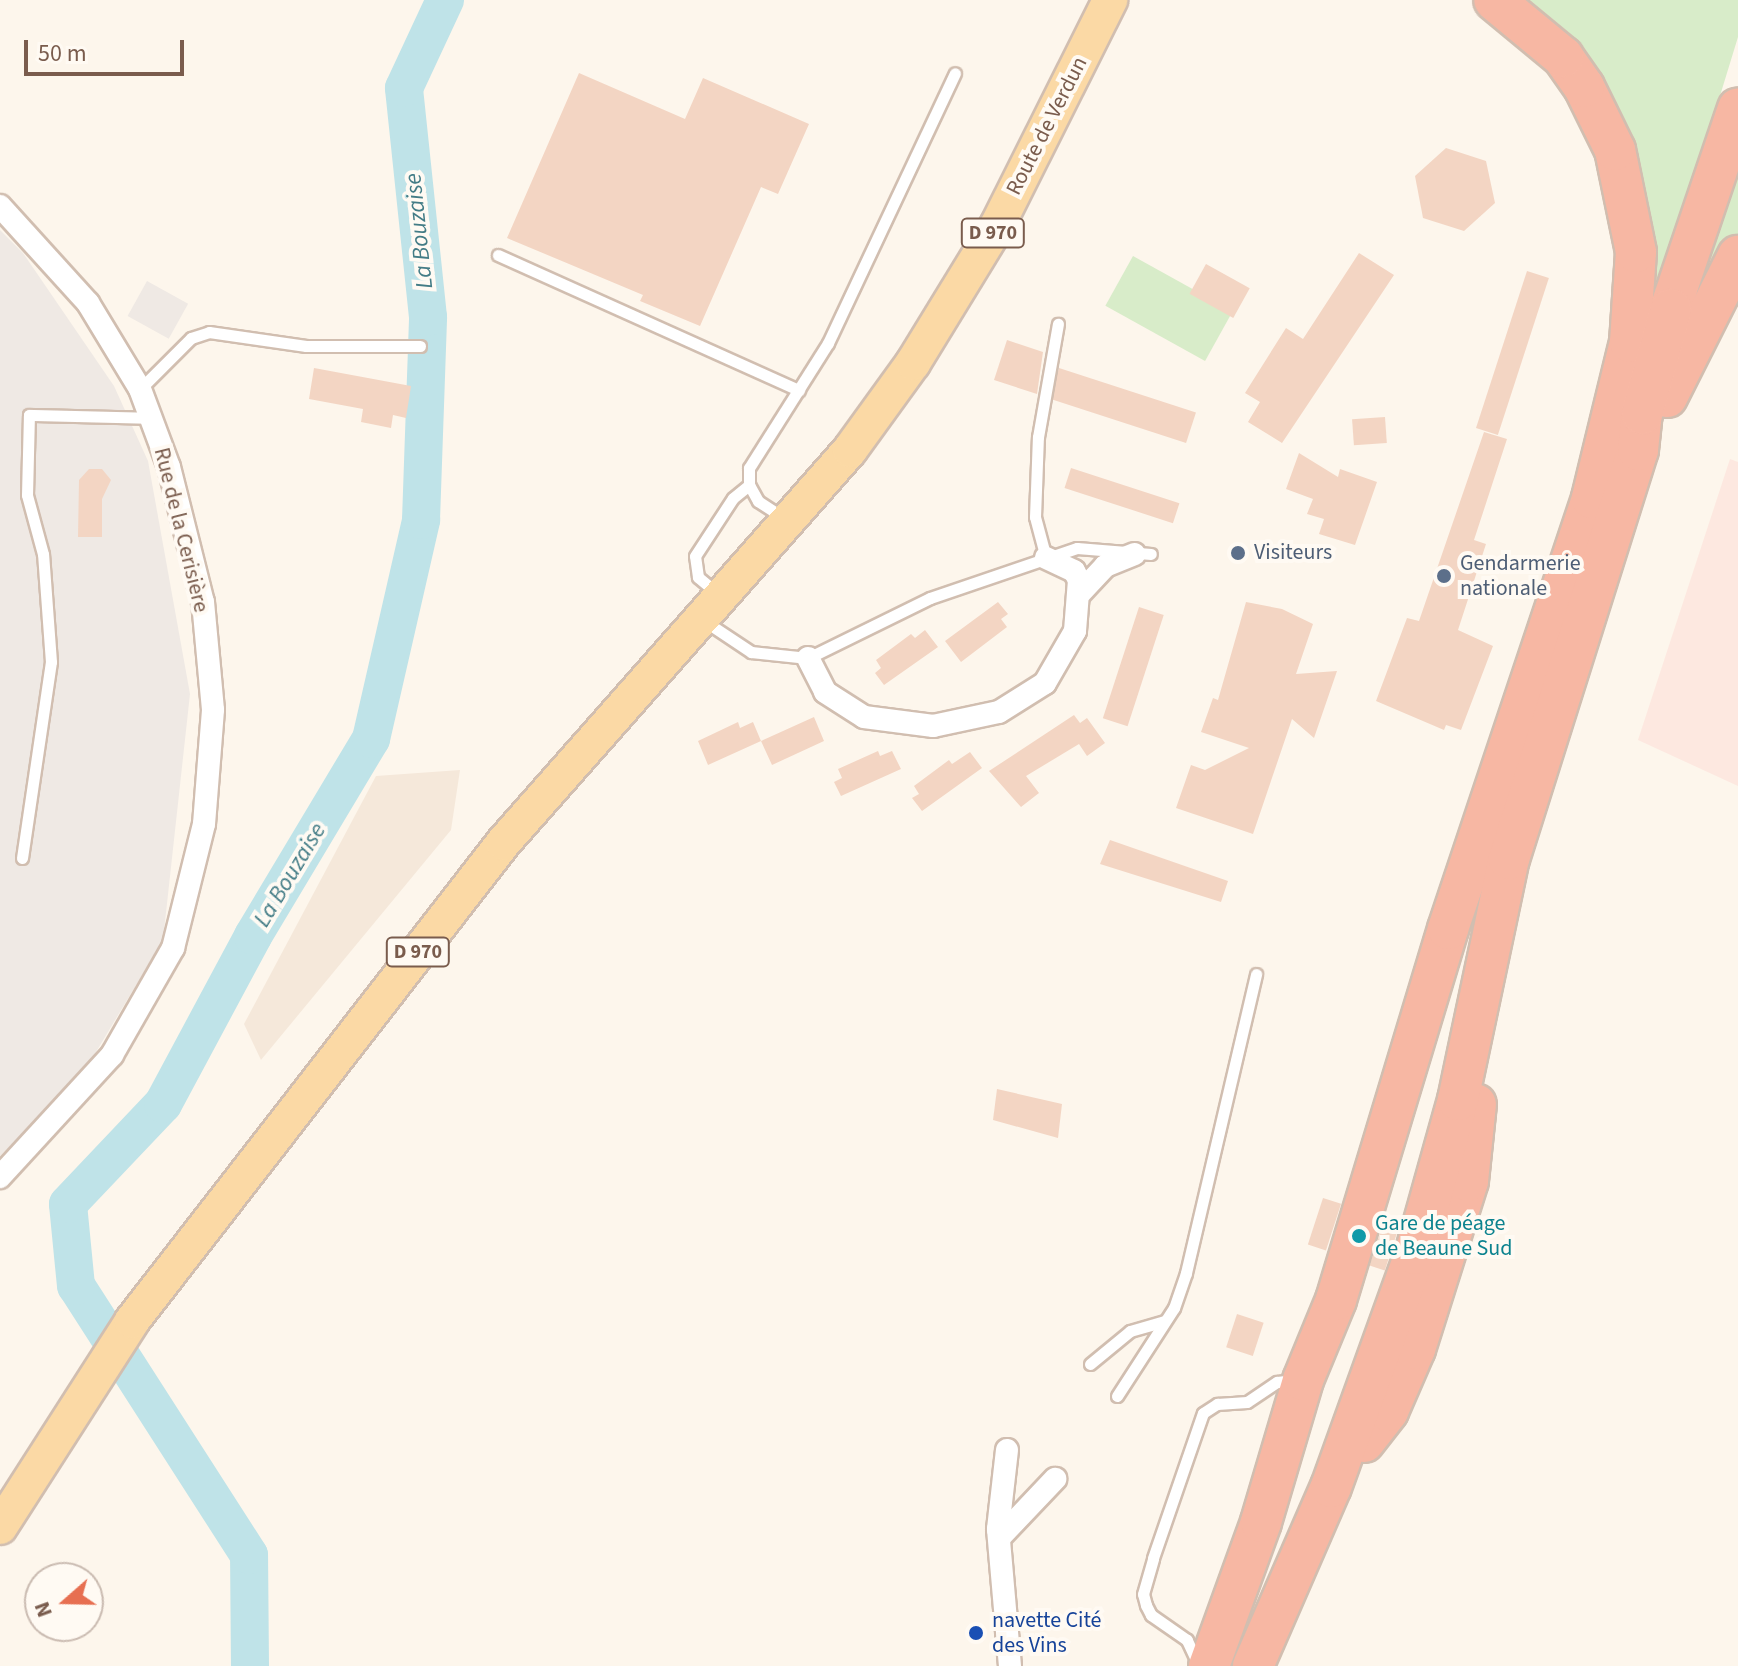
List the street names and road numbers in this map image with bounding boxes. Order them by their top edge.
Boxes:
street label: Route de Verdun [1001,52,1093,200]
road number: D 970 [959,217,1027,249]
street label: Rue de la Cerisière [148,445,214,615]
road number: D 970 [384,936,452,968]

